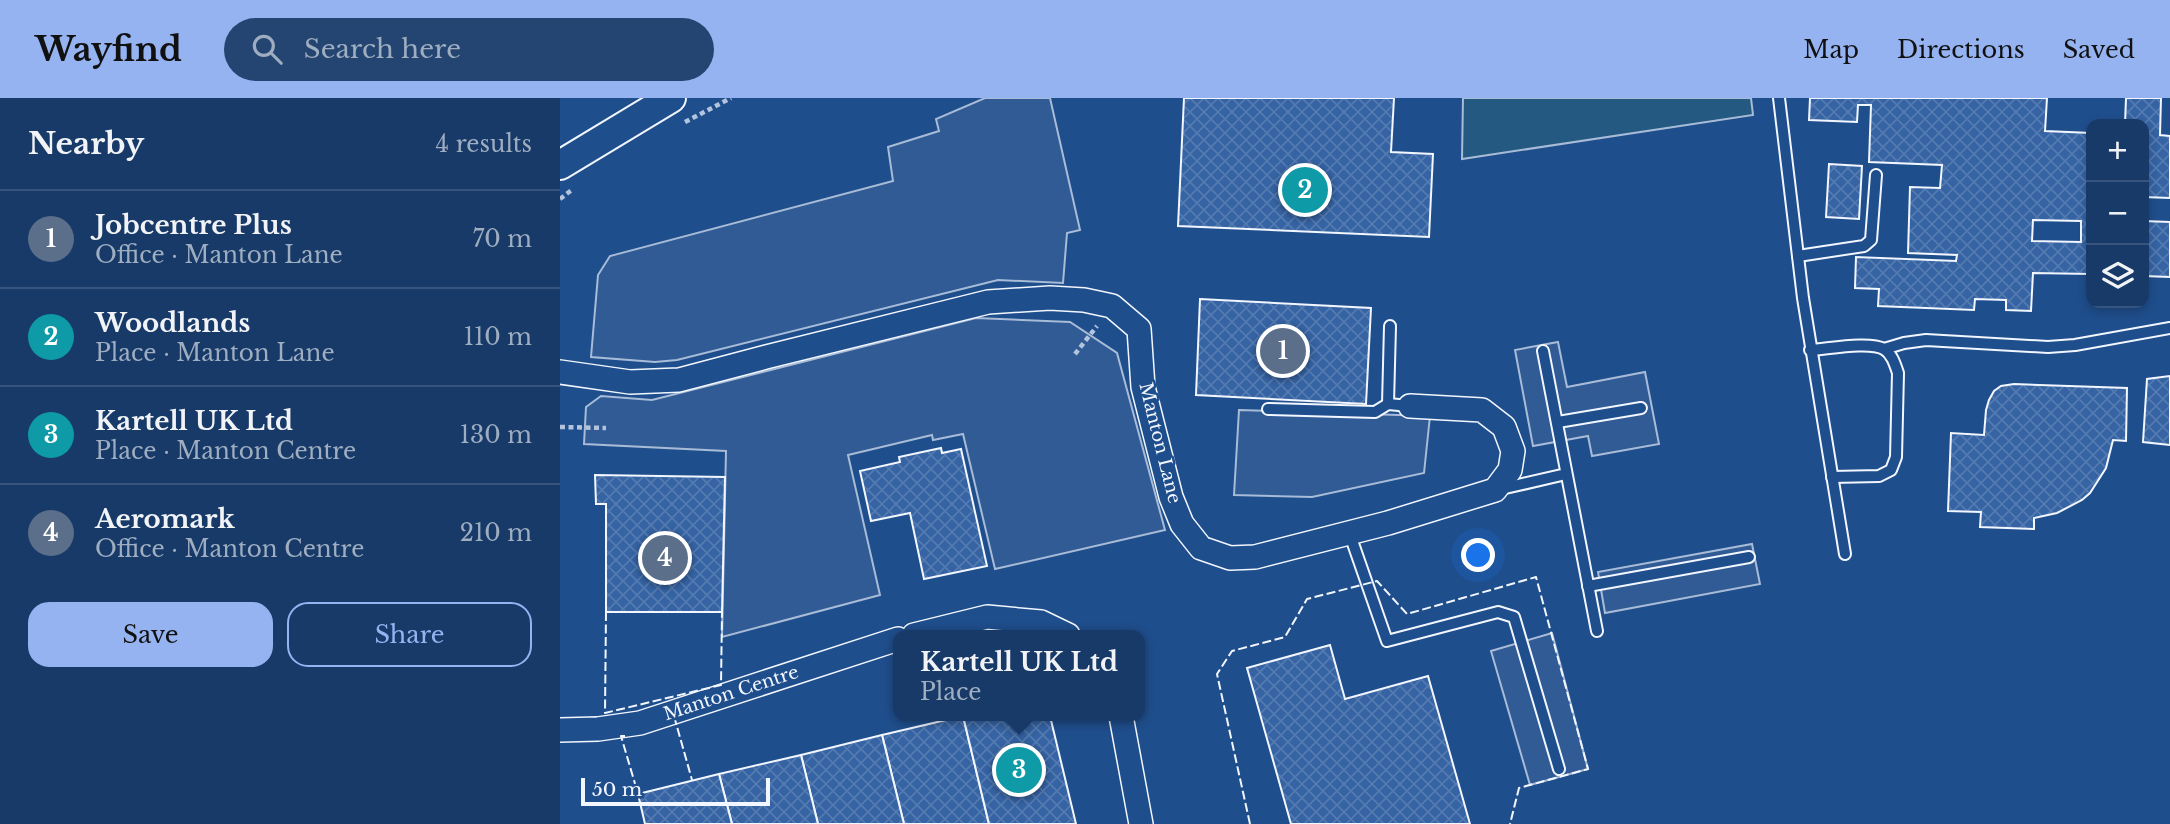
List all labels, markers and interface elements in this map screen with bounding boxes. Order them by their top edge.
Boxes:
search box [224,18,714,81]
text: Wayfind [35,29,182,70]
icon: search [248,30,286,68]
text: Search here [304,33,461,65]
text: Map [1803,35,1859,64]
text: Directions [1897,35,2025,64]
text: Saved [2063,35,2135,64]
map controls [2086,119,2149,308]
button: + [2086,119,2149,182]
text: Nearby [28,125,144,162]
text: 4 results [436,130,532,158]
pin: 2 [1282,164,1328,216]
button: − [2086,182,2149,245]
text: Jobcentre Plus [95,209,292,241]
text: 1 [46,225,56,253]
text: 70 m [473,225,532,253]
text: Office · Manton Lane [95,241,343,269]
button: layers [2086,245,2149,308]
text: Woodlands [95,307,250,339]
text: 2 [44,323,58,351]
text: 110 m [464,323,532,351]
pin: 1 [1260,325,1306,377]
text: Place · Manton Lane [95,339,335,367]
street label: Manton Lane [1134,380,1186,506]
text: Kartell UK Ltd [95,405,293,437]
text: 3 [44,421,58,449]
text: 130 m [460,421,532,449]
text: Place · Manton Centre [95,437,356,465]
text: Aeromark [95,503,235,535]
text: 4 [43,519,59,547]
text: 210 m [460,519,532,547]
pin: 4 [642,532,688,584]
text: Office · Manton Centre [95,535,364,563]
your location [1461,538,1495,572]
button: Save [28,602,273,667]
button: Share [287,602,532,667]
popup [893,630,1145,721]
text: Kartell UK Ltd [920,646,1118,678]
street label: Manton Centre [661,661,801,725]
text: Place [920,678,982,706]
pin: 3 [996,744,1042,796]
scale bar [581,775,770,807]
text: 50 m [592,778,642,801]

